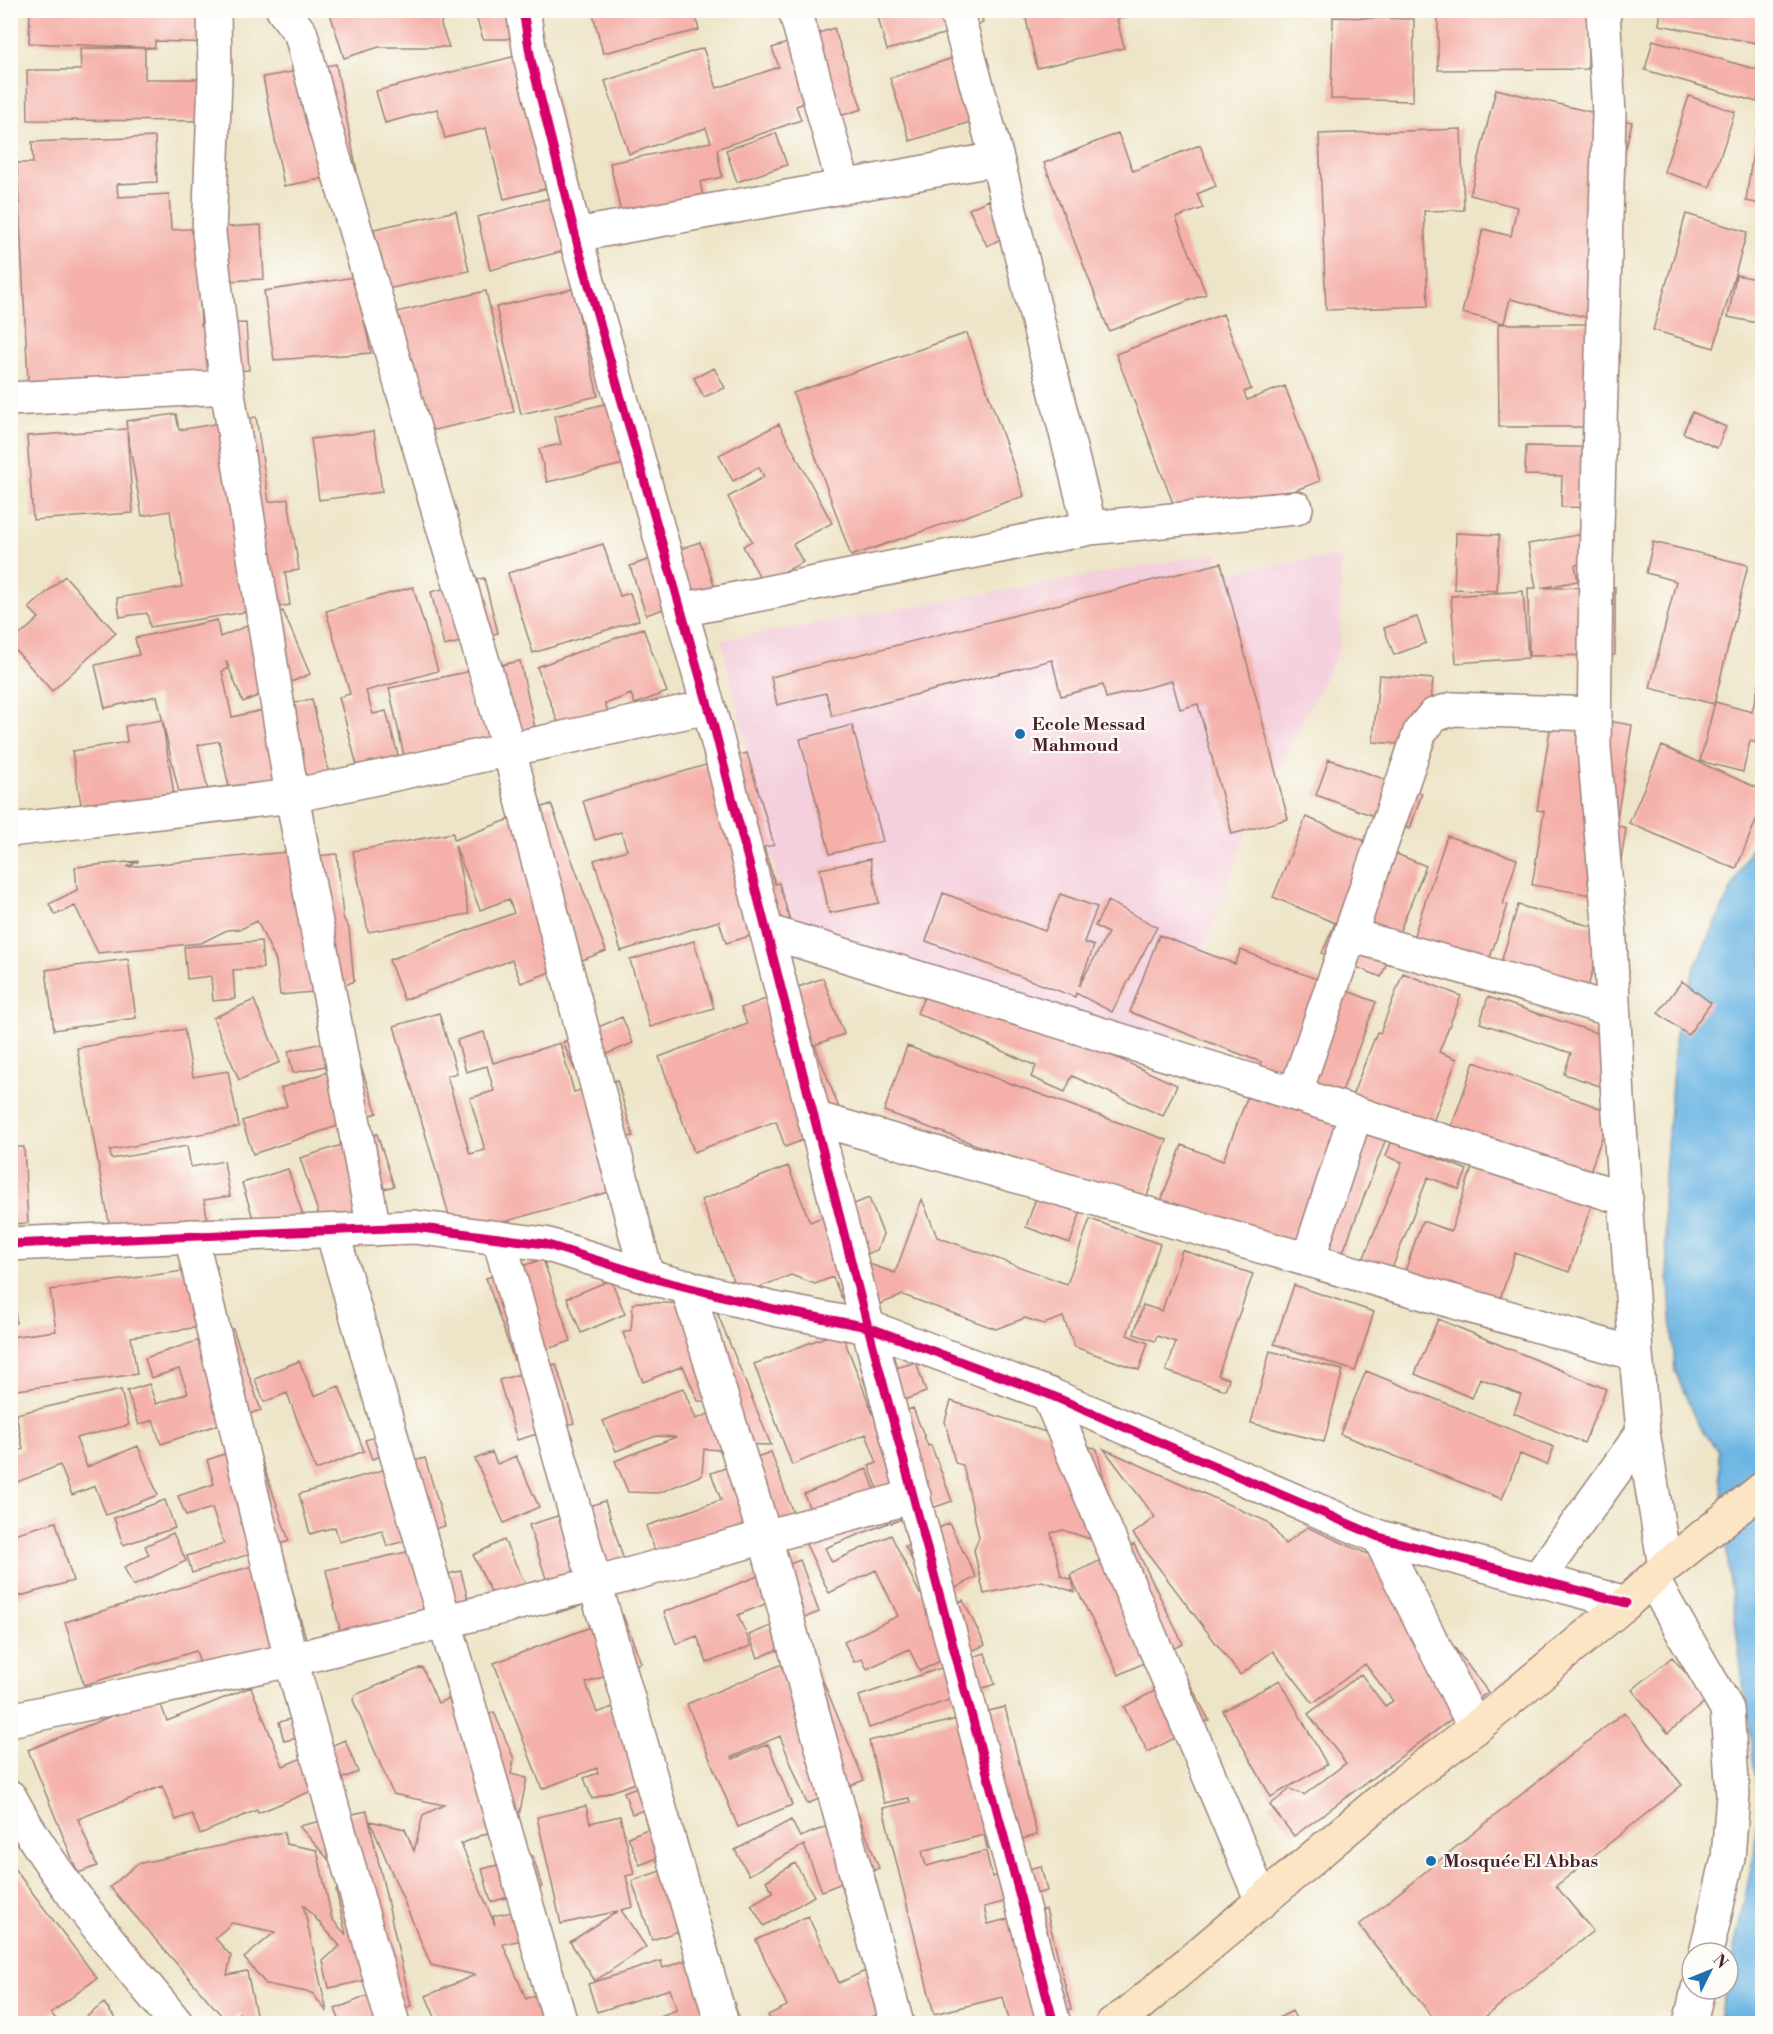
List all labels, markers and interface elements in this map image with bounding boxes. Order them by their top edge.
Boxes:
place label: Ecole Messad Mahmoud [1032,713,1146,757]
marker: Ecole Messad Mahmoud [1013,727,1027,741]
place label: Mosquée El Abbas [1443,1850,1598,1873]
marker: Mosquée El Abbas [1424,1854,1438,1868]
north arrow [1680,1941,1740,2001]
text: N [1709,1950,1732,1973]

